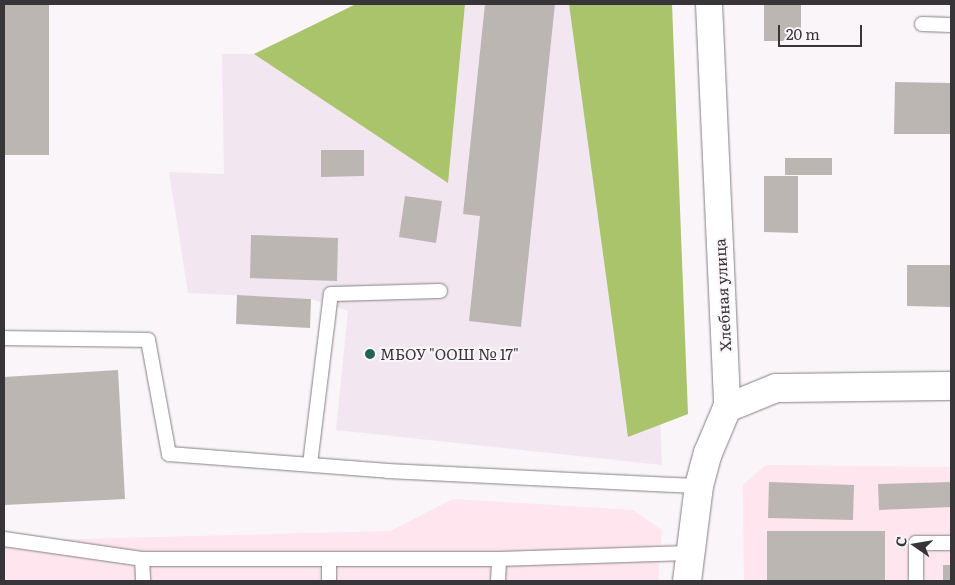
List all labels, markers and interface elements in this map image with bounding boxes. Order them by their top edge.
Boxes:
scale bar [780,15,864,47]
text: 20 m [786,22,820,45]
street label: Хлебная улица [710,238,734,352]
place label: МБОУ "ООШ № 17" [380,345,519,363]
marker: МБОУ "ООШ № 17" [364,348,376,360]
north arrow [890,520,940,570]
text: С [890,535,911,549]

